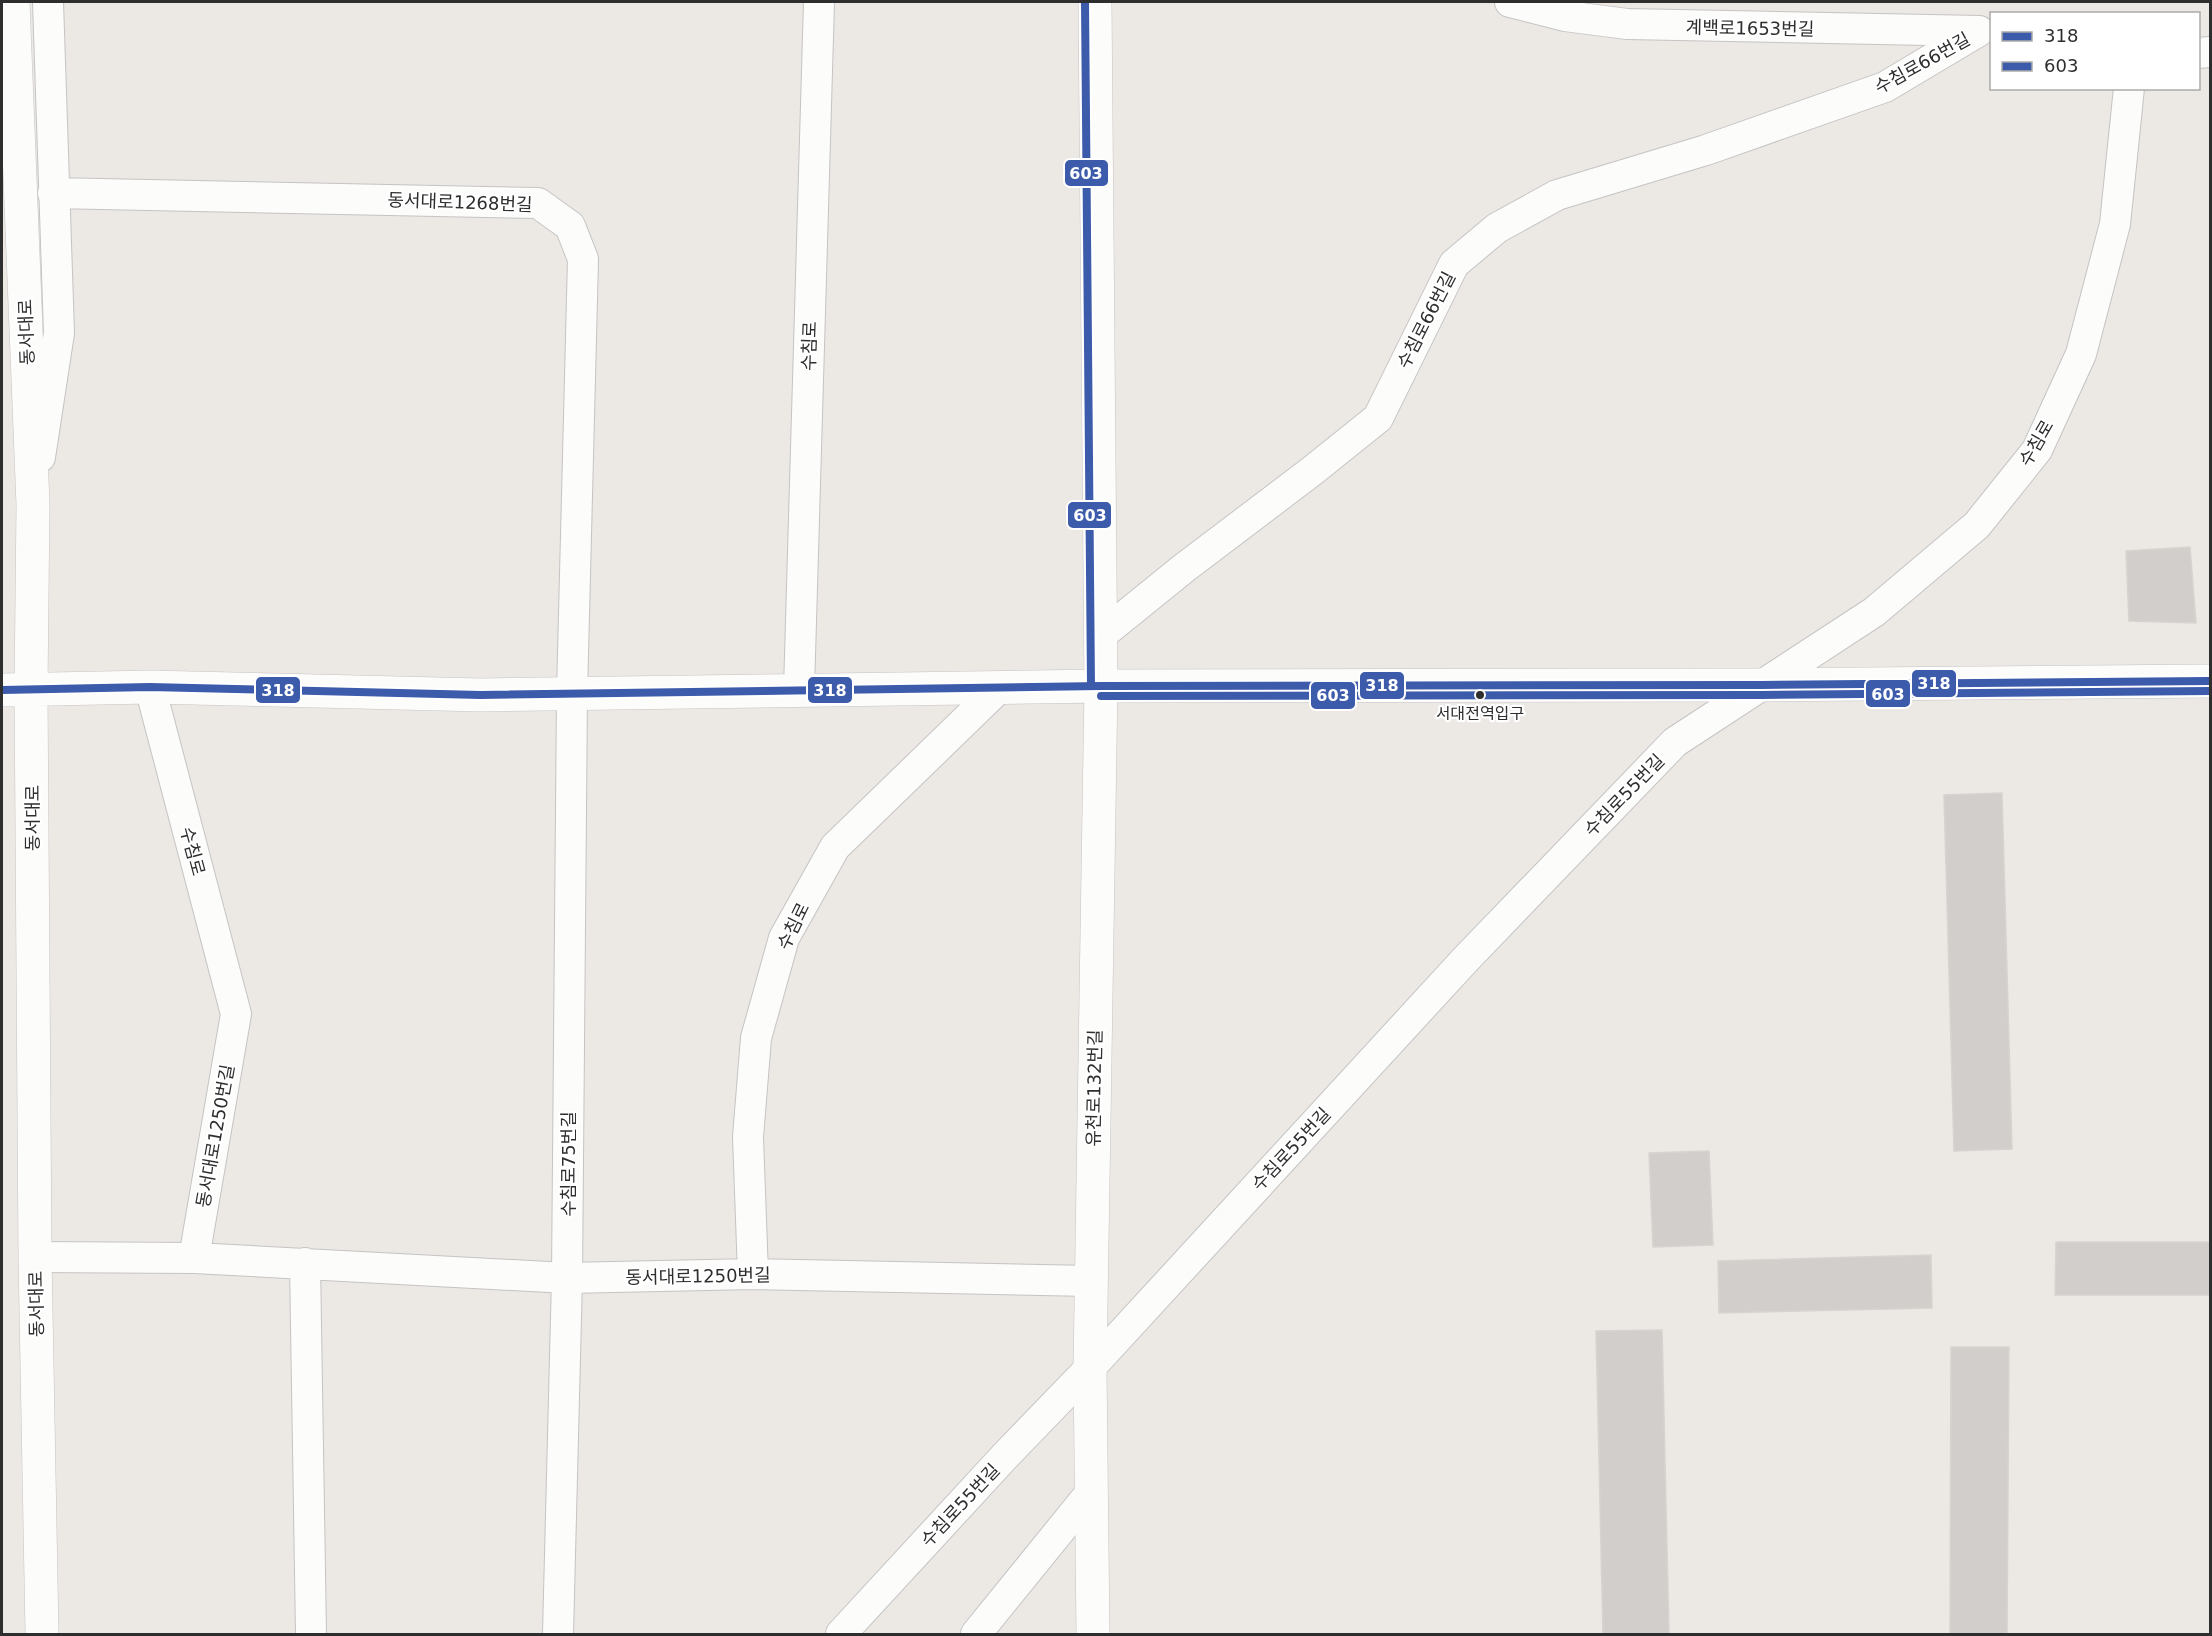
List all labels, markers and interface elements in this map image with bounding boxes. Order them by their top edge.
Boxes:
legend [1990,12,2200,90]
street label: 계백로1653번길 [1686,16,1814,40]
text: 318 [2044,25,2078,46]
street label: 수침로66번길 [1871,28,1973,98]
text: 603 [2044,55,2078,76]
line badge: 603 [1064,159,1109,187]
text: 603 [1069,164,1103,183]
street label: 동서대로1268번길 [387,189,533,215]
street label: 수침로66번길 [1393,268,1459,372]
street label: 동서대로 [14,299,38,365]
street label: 수침로 [798,321,820,371]
street label: 수침로 [2014,416,2058,470]
line badge: 603 [1067,501,1112,529]
text: 603 [1073,506,1107,525]
line badge: 318 [1911,669,1957,698]
line badge: 318 [1359,671,1405,700]
text: 318 [1917,674,1951,693]
line badge: 318 [255,676,301,704]
line badge: 318 [807,676,853,704]
text: 318 [1365,676,1399,695]
line badge: 603 [1865,679,1911,708]
text: 318 [261,681,295,700]
text: 318 [813,681,847,700]
line badge: 603 [1310,681,1356,710]
text: 603 [1871,685,1905,704]
text: 603 [1316,686,1350,705]
marker: 서대전역입구 [1474,689,1486,701]
place label: 서대전역입구 [1436,704,1524,723]
street label: 수침로55번길 [1580,750,1668,840]
street label: 동서대로 [22,785,43,851]
street label: 수침로 [176,824,210,878]
street label: 수침로 [773,899,813,953]
street label: 유천로132번길 [1082,1029,1106,1147]
street label: 동서대로1250번길 [192,1063,238,1209]
street label: 수침로55번길 [1247,1103,1335,1195]
street label: 수침로75번길 [558,1111,579,1217]
street label: 동서대로1250번길 [625,1264,771,1288]
street label: 동서대로 [25,1271,47,1337]
street label: 수침로55번길 [916,1459,1004,1551]

